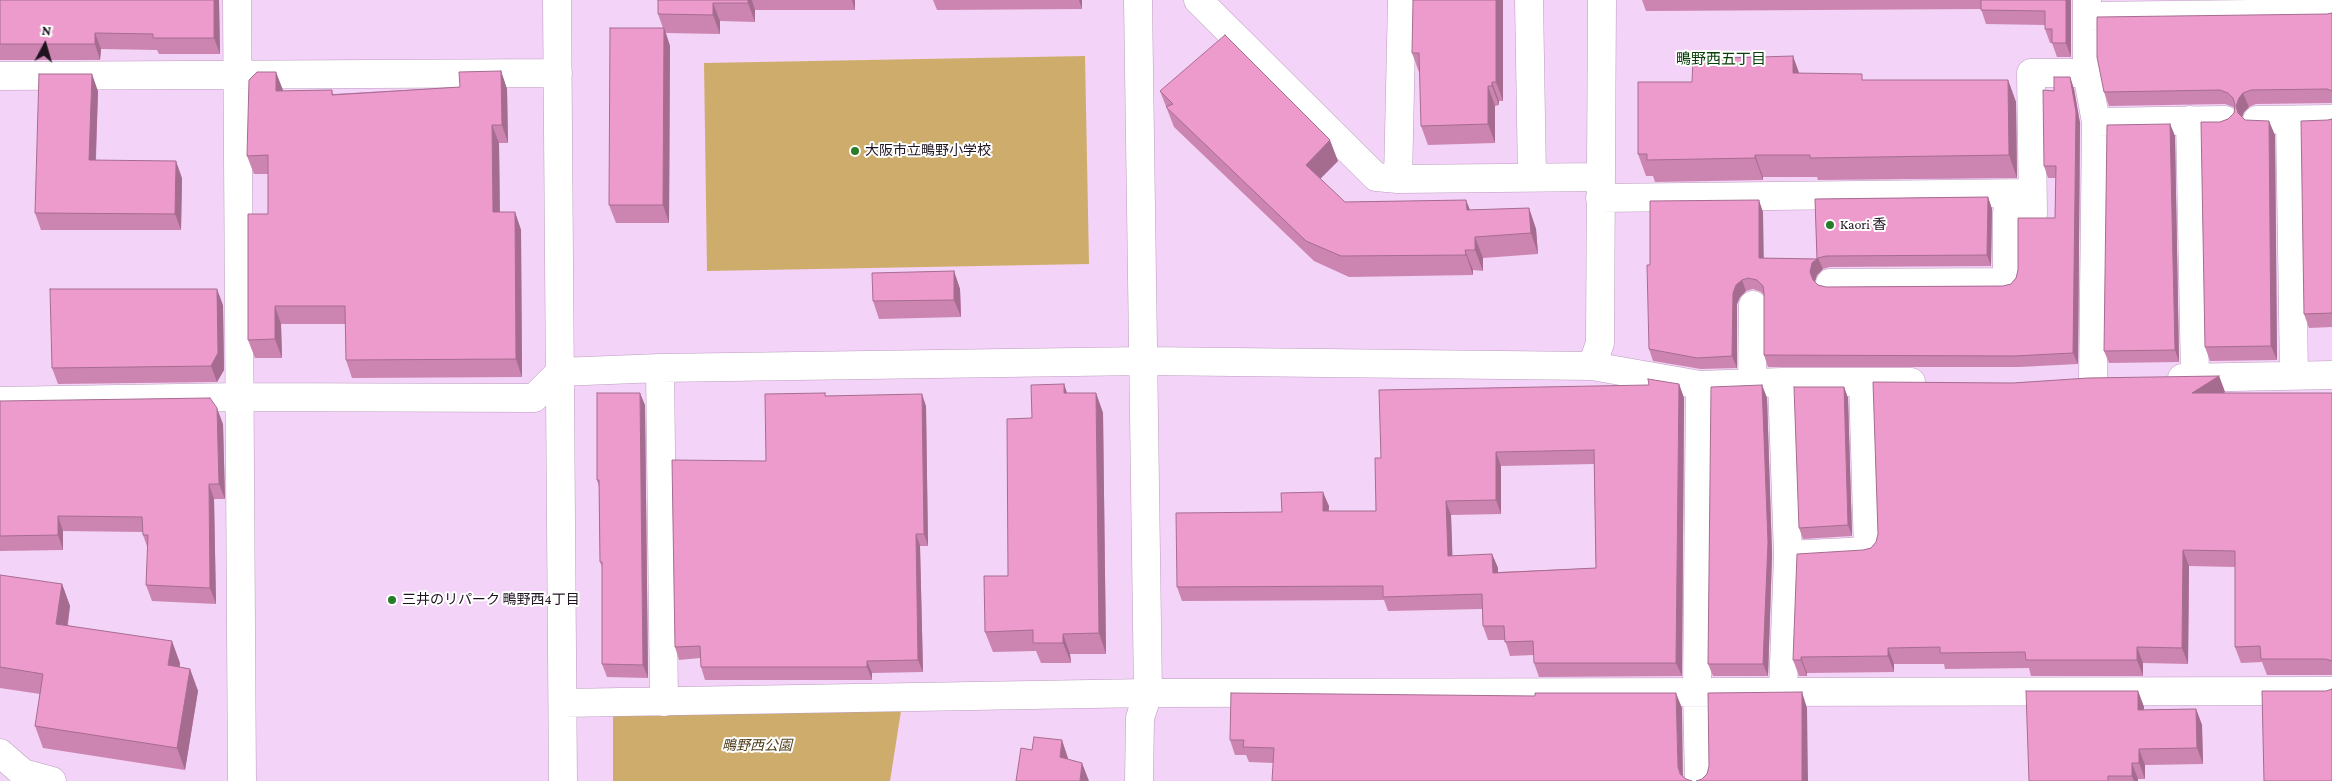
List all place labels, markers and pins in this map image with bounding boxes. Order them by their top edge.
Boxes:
place label: 大阪市立鴫野小学校 [865,143,991,159]
marker: 大阪市立鴫野小学校 [849,145,861,157]
place label: Kaori 香 [1840,217,1887,233]
marker: Kaori 香 [1824,219,1836,231]
place label: 三井のリパーク 鴫野西4丁目 [402,592,580,608]
marker: 三井のリパーク 鴫野西4丁目 [386,594,398,606]

